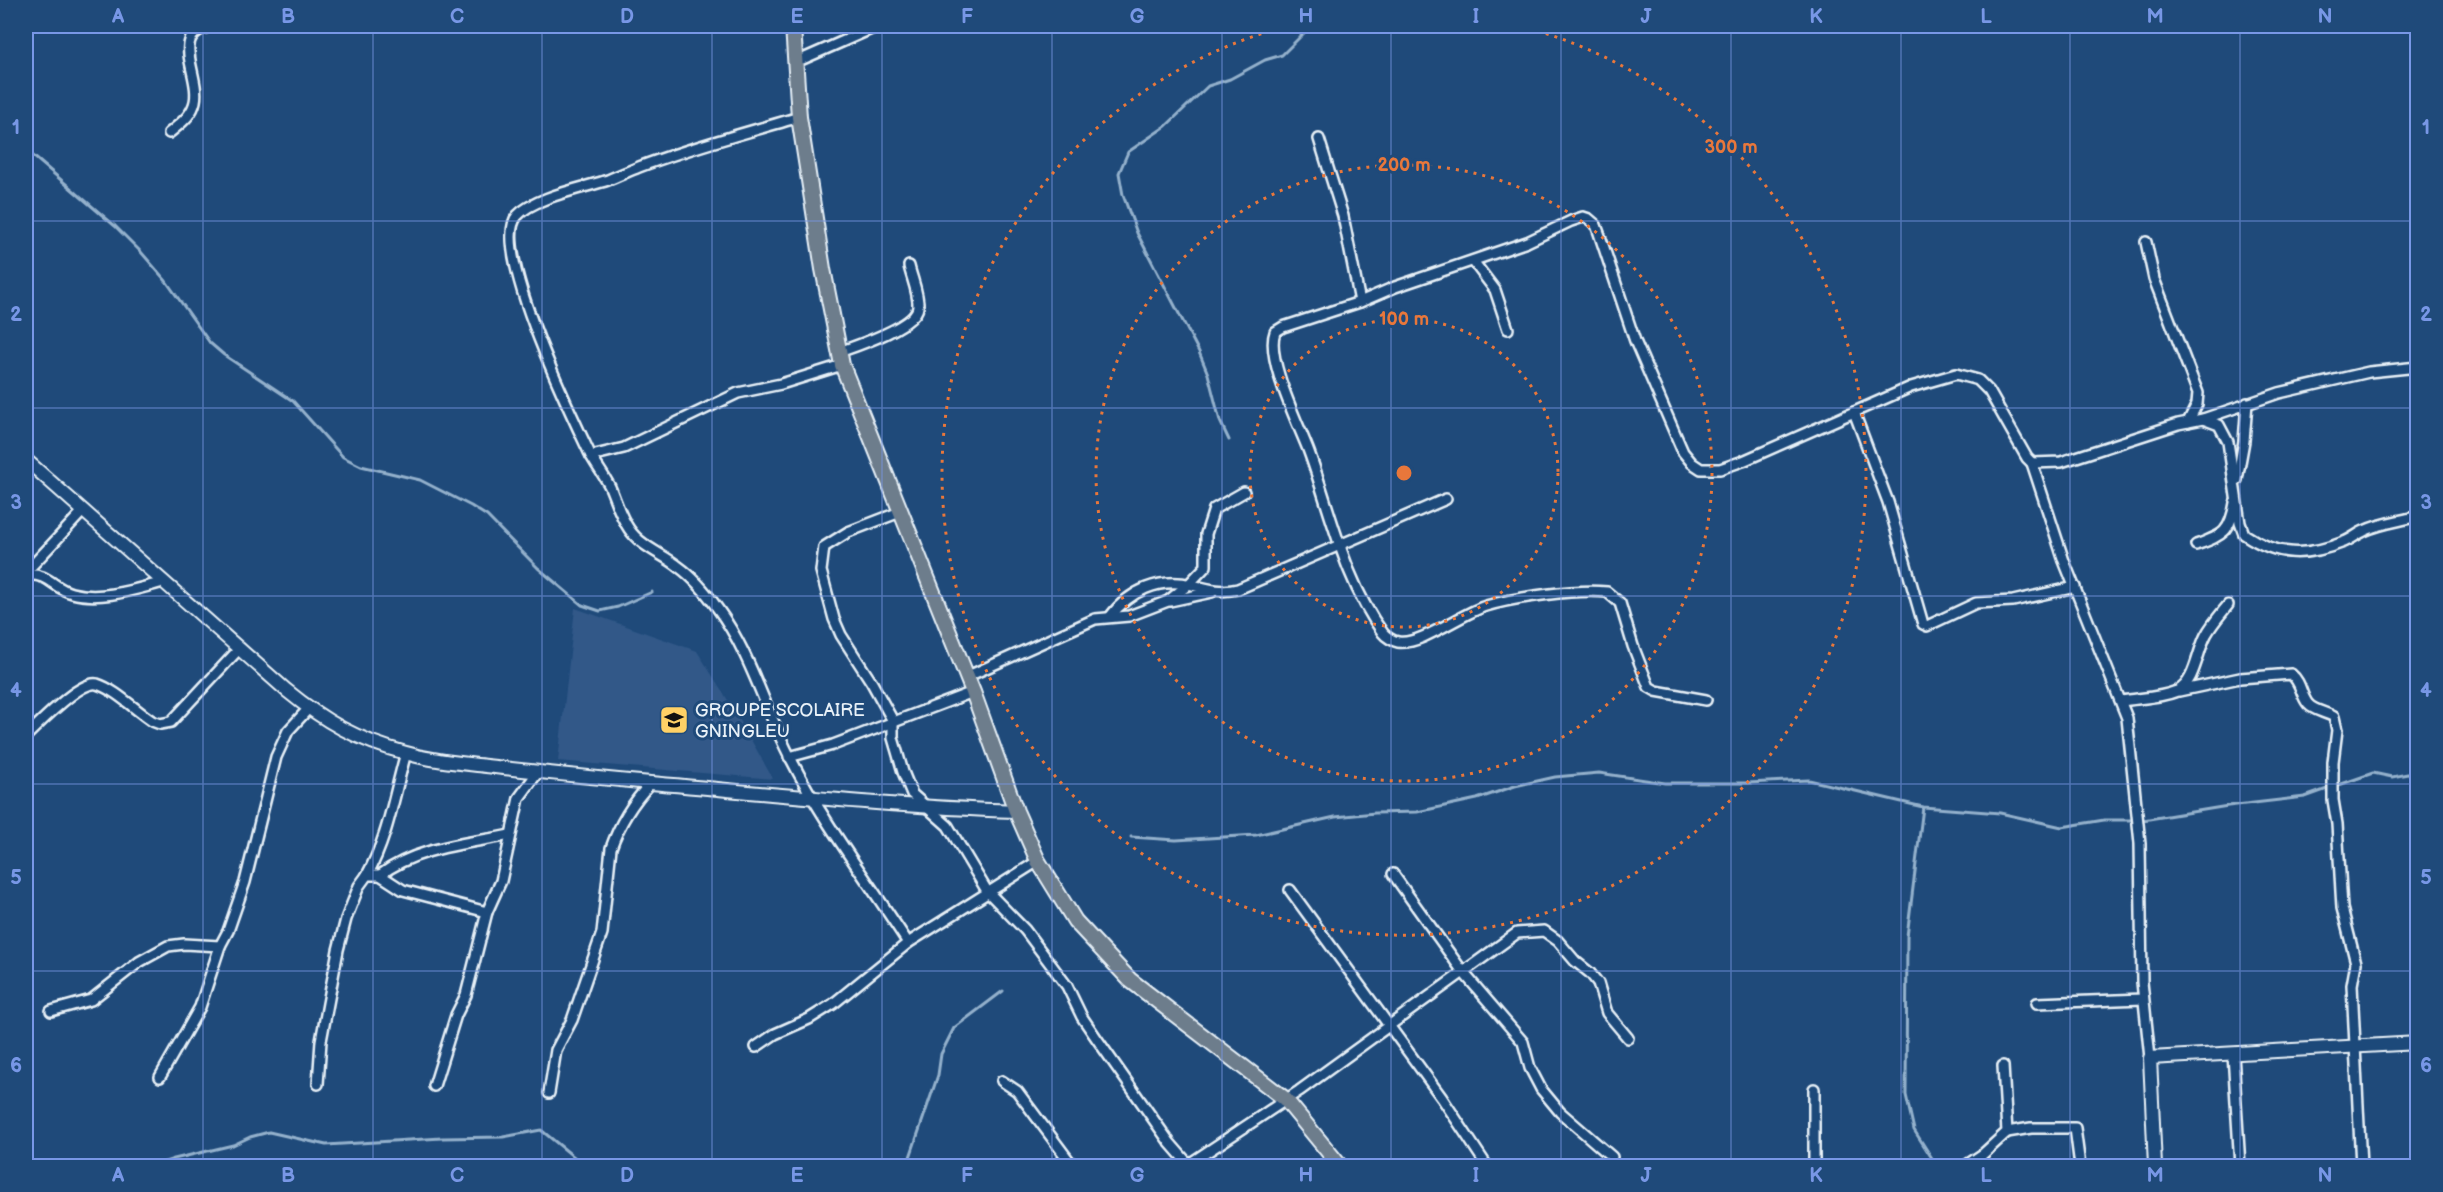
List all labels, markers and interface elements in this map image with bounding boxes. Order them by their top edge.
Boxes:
text: A [111,5,125,29]
text: B [281,5,295,29]
text: C [450,5,464,29]
text: D [620,5,634,29]
text: E [791,5,804,29]
text: F [961,5,973,29]
text: G [1130,5,1145,29]
text: H [1299,5,1313,29]
text: I [1473,5,1479,29]
text: J [1641,5,1653,29]
text: K [1809,5,1823,29]
text: L [1980,5,1992,29]
text: M [2146,5,2164,29]
text: N [2317,5,2333,29]
text: 1 [12,116,20,140]
text: 1 [2422,116,2430,140]
text: 300 m [1704,137,1758,158]
text: 200 m [1377,155,1431,176]
text: 2 [10,303,22,327]
text: 2 [2420,303,2432,327]
text: 100 m [1379,309,1429,330]
centre of rings [1394,463,1414,483]
text: 3 [10,491,22,515]
text: 3 [2420,491,2432,515]
text: 4 [10,679,22,703]
text: 4 [2420,679,2432,703]
place label: GROUPE SCOLAIRE GNINGLEU [695,700,865,742]
school or university icon: GROUPE SCOLAIRE GNINGLEU [658,704,690,736]
text: 5 [10,866,22,890]
text: 5 [2420,866,2432,890]
text: 6 [10,1054,22,1078]
text: 6 [2420,1054,2432,1078]
text: A [111,1164,125,1188]
text: B [281,1164,295,1188]
text: C [450,1164,464,1188]
text: D [620,1164,634,1188]
text: E [791,1164,804,1188]
text: F [961,1164,973,1188]
text: G [1130,1164,1145,1188]
text: H [1299,1164,1313,1188]
text: I [1473,1164,1479,1188]
text: J [1641,1164,1653,1188]
text: K [1809,1164,1823,1188]
text: L [1980,1164,1992,1188]
text: M [2146,1164,2164,1188]
text: N [2317,1164,2333,1188]

